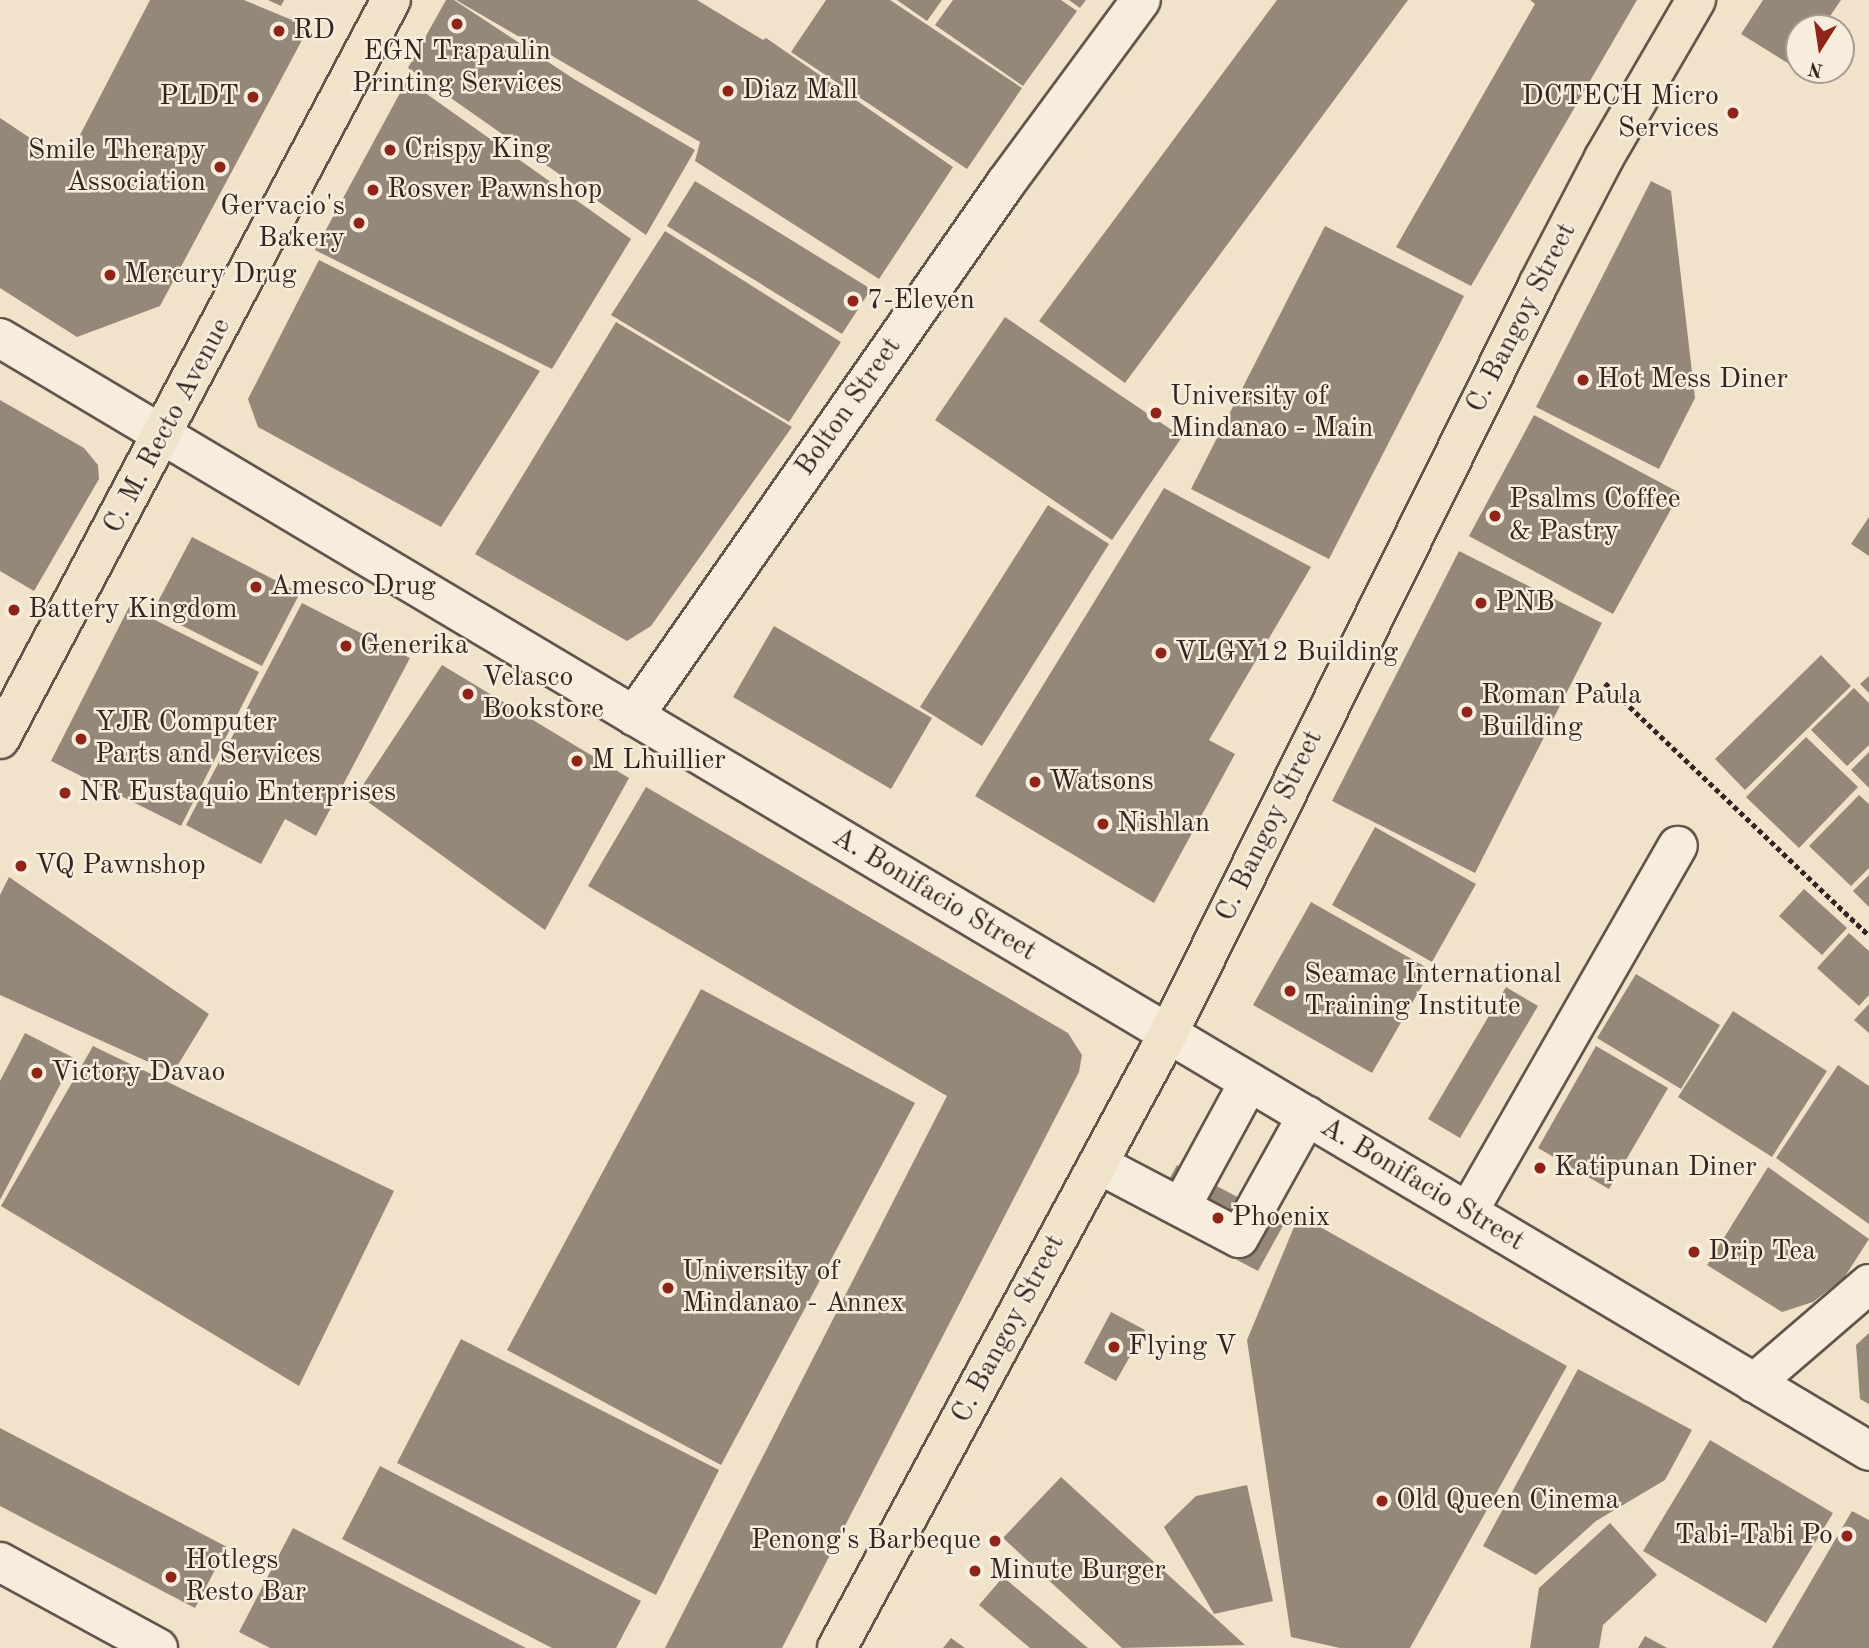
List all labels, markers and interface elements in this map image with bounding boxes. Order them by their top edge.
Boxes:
place label: RD [293,14,335,48]
north arrow [1785,14,1855,84]
marker: EGN Trapaulin Printing Services [449,16,465,32]
marker: RD [271,23,287,39]
place label: EGN Trapaulin Printing Services [352,35,562,101]
text: N [1807,57,1825,79]
place label: Diaz Mall [742,74,858,108]
place label: PLDT [159,80,239,114]
place label: DCTECH Micro Services [1522,80,1719,146]
marker: Diaz Mall [720,83,736,99]
marker: PLDT [245,89,261,105]
marker: DCTECH Micro Services [1725,105,1741,121]
place label: Crispy King [404,133,550,167]
place label: Smile Therapy Association [28,134,206,200]
marker: Crispy King [382,142,398,158]
marker: Smile Therapy Association [212,159,228,175]
place label: Rosver Pawnshop [387,173,602,207]
marker: Rosver Pawnshop [365,182,381,198]
place label: Gervacio's Bakery [220,190,345,256]
marker: Gervacio's Bakery [351,215,367,231]
street label: C. Bangoy Street [1460,217,1584,419]
place label: Mercury Drug [124,258,297,292]
marker: Mercury Drug [102,267,118,283]
place label: 7-Eleven [867,284,975,318]
marker: 7-Eleven [845,293,861,309]
street label: C. M. Recto Avenue [97,313,239,539]
street label: Bolton Street [789,331,909,483]
place label: Hot Mess Diner [1597,363,1788,397]
marker: Hot Mess Diner [1575,372,1591,388]
place label: University of Mindanao - Main [1170,380,1373,446]
marker: University of Mindanao - Main [1148,405,1164,421]
place label: Psalms Coffee & Pastry [1509,483,1681,549]
marker: Psalms Coffee & Pastry [1487,508,1503,524]
place label: Amesco Drug [270,570,436,604]
marker: Amesco Drug [248,579,264,595]
place label: PNB [1495,586,1555,620]
place label: Battery Kingdom [28,593,237,627]
marker: PNB [1473,595,1489,611]
marker: Battery Kingdom [6,602,22,618]
place label: Generika [360,629,468,663]
place label: VLGY12 Building [1175,636,1398,670]
marker: Generika [338,638,354,654]
marker: VLGY12 Building [1153,645,1169,661]
place label: Velasco Bookstore [482,661,604,727]
place label: Roman Paula Building [1481,679,1642,745]
marker: Velasco Bookstore [460,686,476,702]
marker: Roman Paula Building [1459,704,1475,720]
place label: YJR Computer Parts and Services [95,706,321,772]
street label: C. Bangoy Street [1209,725,1331,927]
marker: YJR Computer Parts and Services [73,731,89,747]
place label: M Lhuillier [591,744,726,778]
marker: M Lhuillier [569,753,585,769]
place label: Watsons [1049,765,1154,799]
marker: Watsons [1027,774,1043,790]
place label: NR Eustaquio Enterprises [79,776,396,810]
marker: NR Eustaquio Enterprises [57,785,73,801]
place label: Nishlan [1117,807,1210,841]
marker: Nishlan [1095,816,1111,832]
street label: A. Bonifacio Street [826,821,1042,969]
place label: VQ Pawnshop [35,849,206,883]
marker: VQ Pawnshop [13,858,29,874]
place label: Seamac International Training Institute [1304,958,1561,1024]
marker: Seamac International Training Institute [1282,983,1298,999]
place label: Victory Davao [51,1056,225,1090]
marker: Victory Davao [29,1065,45,1081]
street label: A. Bonifacio Street [1314,1111,1530,1259]
place label: Katipunan Diner [1554,1151,1757,1185]
marker: Katipunan Diner [1532,1160,1548,1176]
place label: Phoenix [1232,1201,1330,1235]
marker: Phoenix [1210,1210,1226,1226]
street label: C. Bangoy Street [945,1229,1073,1429]
place label: Drip Tea [1708,1235,1816,1269]
marker: Drip Tea [1686,1244,1702,1260]
place label: University of Mindanao - Annex [682,1255,905,1321]
marker: University of Mindanao - Annex [660,1280,676,1296]
place label: Flying V [1128,1330,1237,1364]
marker: Flying V [1106,1339,1122,1355]
place label: Old Queen Cinema [1396,1484,1619,1518]
marker: Old Queen Cinema [1374,1493,1390,1509]
place label: Tabi-Tabi Po [1675,1519,1833,1553]
place label: Penong's Barbeque [751,1524,981,1558]
marker: Tabi-Tabi Po [1839,1528,1855,1544]
marker: Penong's Barbeque [987,1533,1003,1549]
place label: Hotlegs Resto Bar [185,1544,306,1610]
place label: Minute Burger [989,1554,1166,1588]
marker: Minute Burger [967,1563,983,1579]
marker: Hotlegs Resto Bar [163,1569,179,1585]

